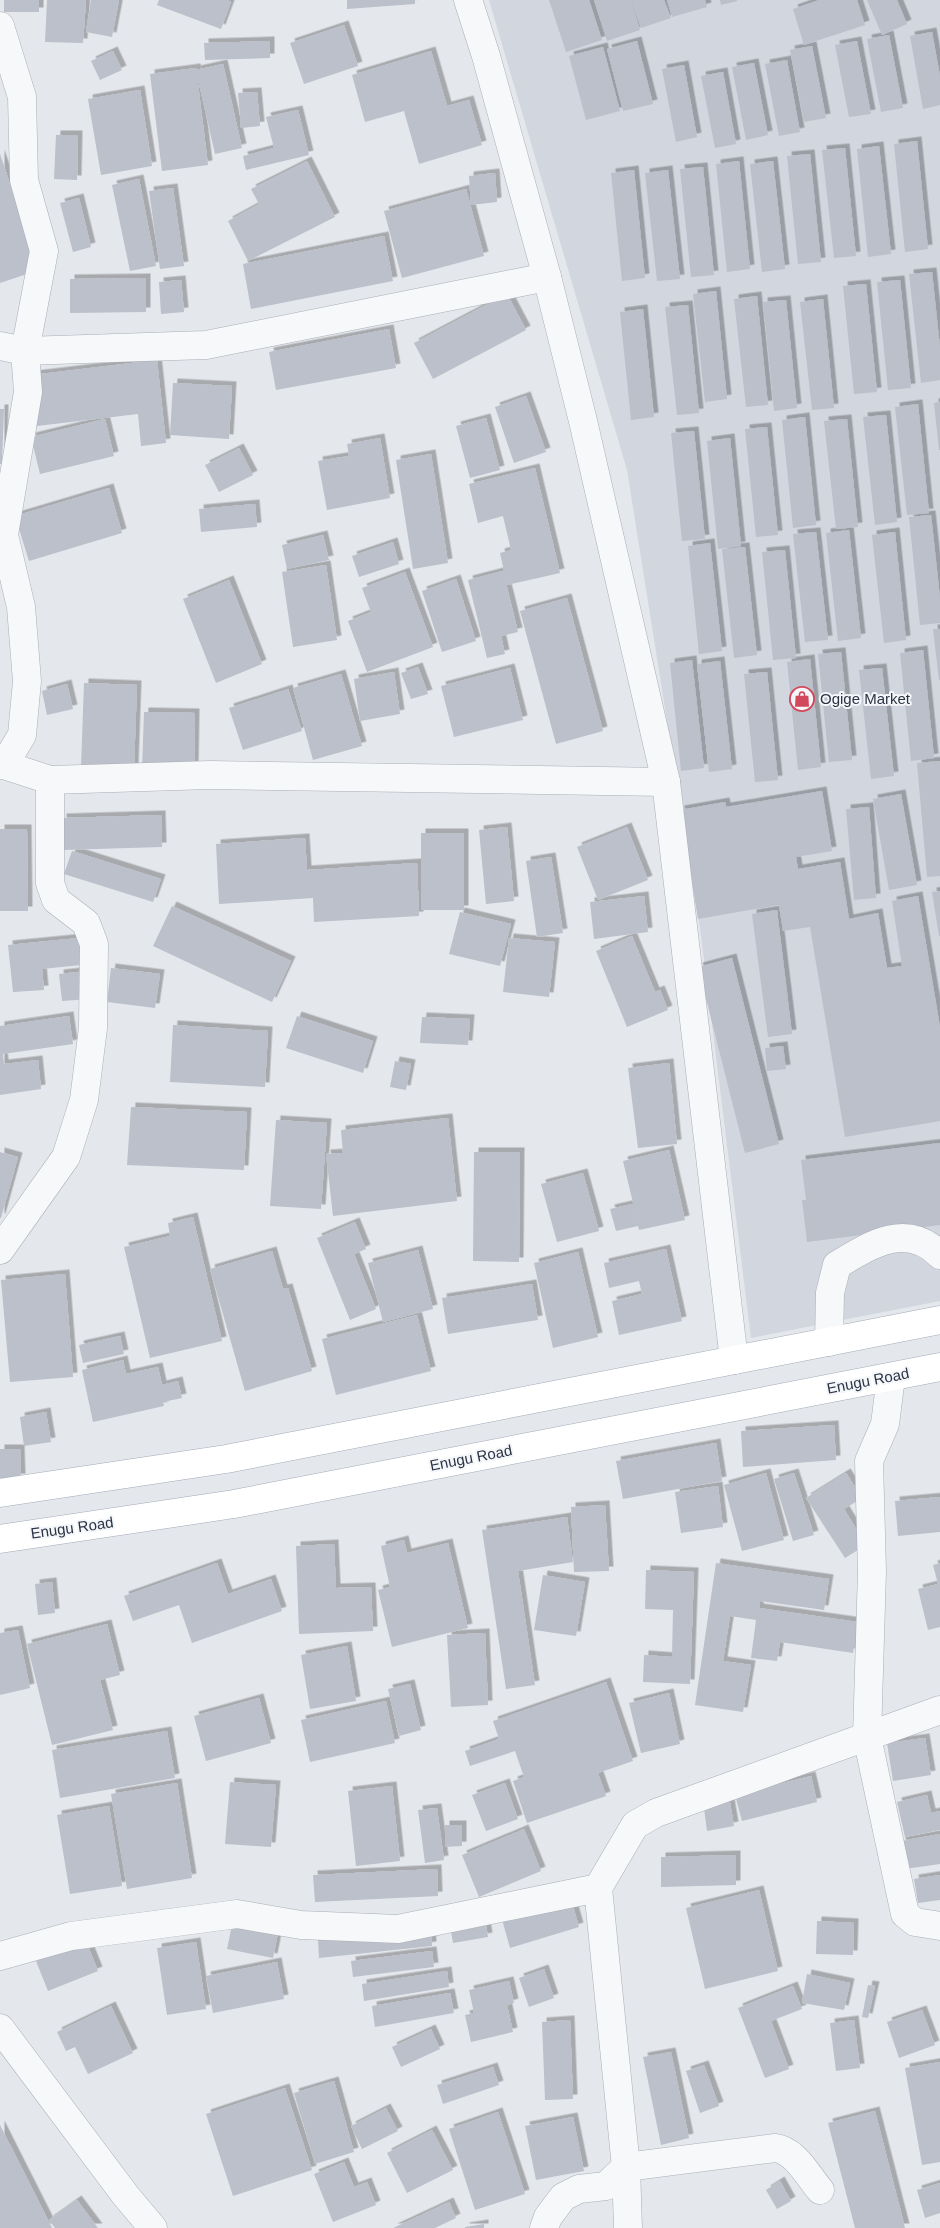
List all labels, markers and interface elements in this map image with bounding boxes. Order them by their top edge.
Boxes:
shop icon: Ogige Market [789,686,815,712]
place label: Ogige Market [820,690,911,707]
street label: Enugu Road [825,1364,910,1397]
street label: Enugu Road [428,1441,513,1474]
street label: Enugu Road [29,1513,114,1542]

